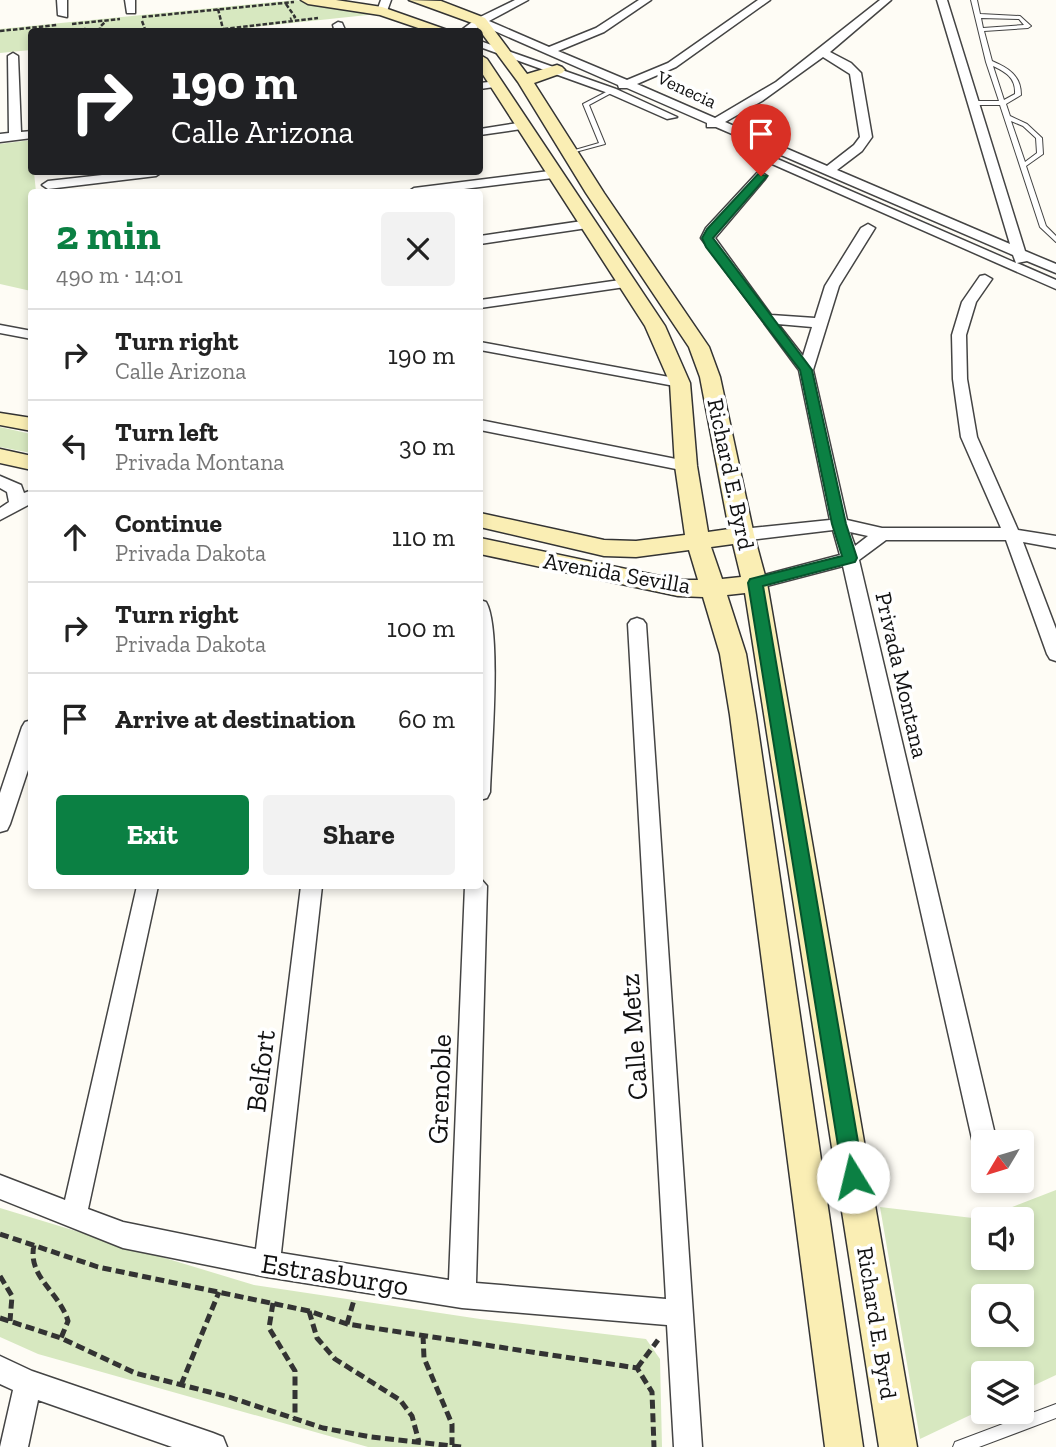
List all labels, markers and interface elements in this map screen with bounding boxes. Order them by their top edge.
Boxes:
text: 190 m [171,53,297,112]
icon: right [56,56,147,147]
street label: Venecia [652,65,720,113]
pin [731,104,791,176]
text: Calle Arizona [171,113,354,151]
icon: arrive [742,115,780,153]
text: 2 min [56,209,161,260]
button: close [381,212,455,286]
text: 490 m · 14:01 [56,261,183,289]
text: Turn right [115,325,238,357]
icon: right [56,336,94,374]
text: 190 m [388,339,455,371]
text: Calle Arizona [115,357,246,385]
street label: Richard E. Byrd [701,396,761,553]
text: Turn left [115,416,218,448]
icon: left [56,427,94,465]
text: 30 m [399,430,455,462]
text: Privada Montana [115,448,284,476]
text: Continue [115,507,222,539]
icon: ahead [56,518,94,556]
text: 110 m [392,521,455,553]
text: Privada Dakota [115,539,266,567]
street label: Avenida Sevilla [541,546,693,600]
street label: Privada Montana [869,589,935,761]
text: Turn right [115,598,238,630]
icon: right [56,609,94,647]
text: 100 m [387,612,455,644]
text: Privada Dakota [115,630,266,658]
icon: arrive [56,700,94,738]
text: Arrive at destination [115,703,355,735]
text: 60 m [398,703,455,735]
button: Exit [56,795,249,875]
button: Share [263,795,455,875]
street label: Calle Metz [613,973,654,1101]
street label: Belfort [239,1027,282,1114]
street label: Grenoble [421,1033,458,1145]
north arrow [971,1130,1034,1194]
map controls [971,1130,1034,1424]
position arrow [816,1140,890,1214]
button: sound [971,1207,1034,1270]
street label: Richard E. Byrd [851,1245,903,1402]
street label: Estrasburgo [259,1247,411,1302]
button: search [971,1284,1034,1347]
button: layers [971,1361,1034,1424]

